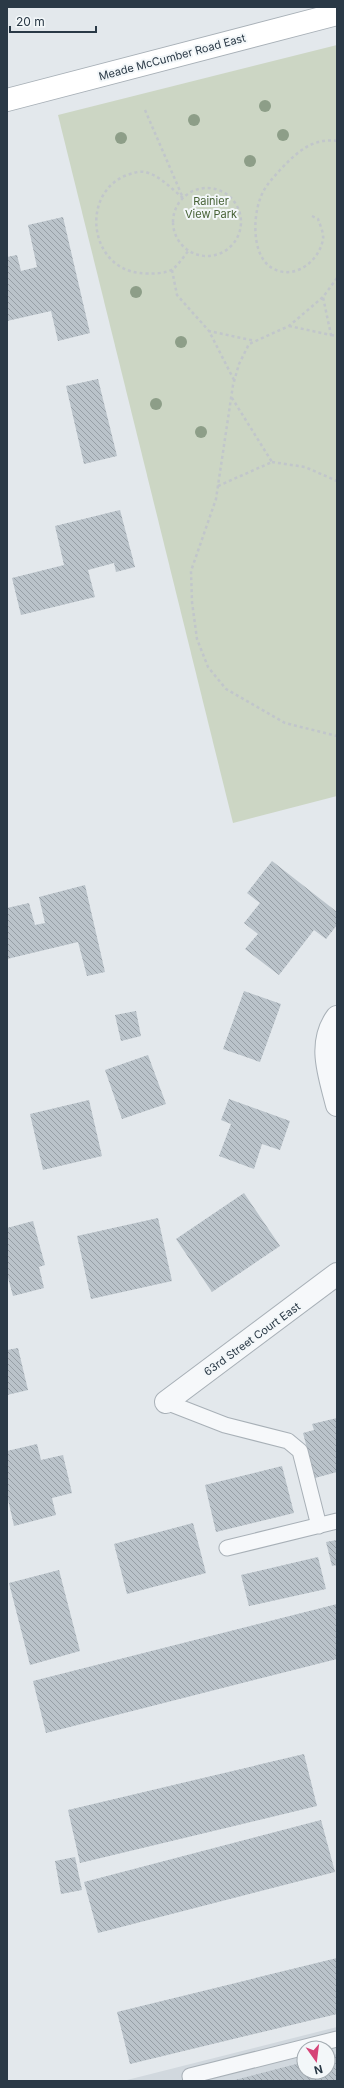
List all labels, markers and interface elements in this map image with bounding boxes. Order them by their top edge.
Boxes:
scale bar [10,8,96,34]
text: 20 m [16,14,45,29]
street label: Meade McCumber Road East [97,31,247,83]
park label: Rainier View Park [185,194,237,221]
street label: 63rd Street Court East [201,1299,303,1379]
north arrow [296,2040,336,2080]
text: N [313,2062,324,2078]

